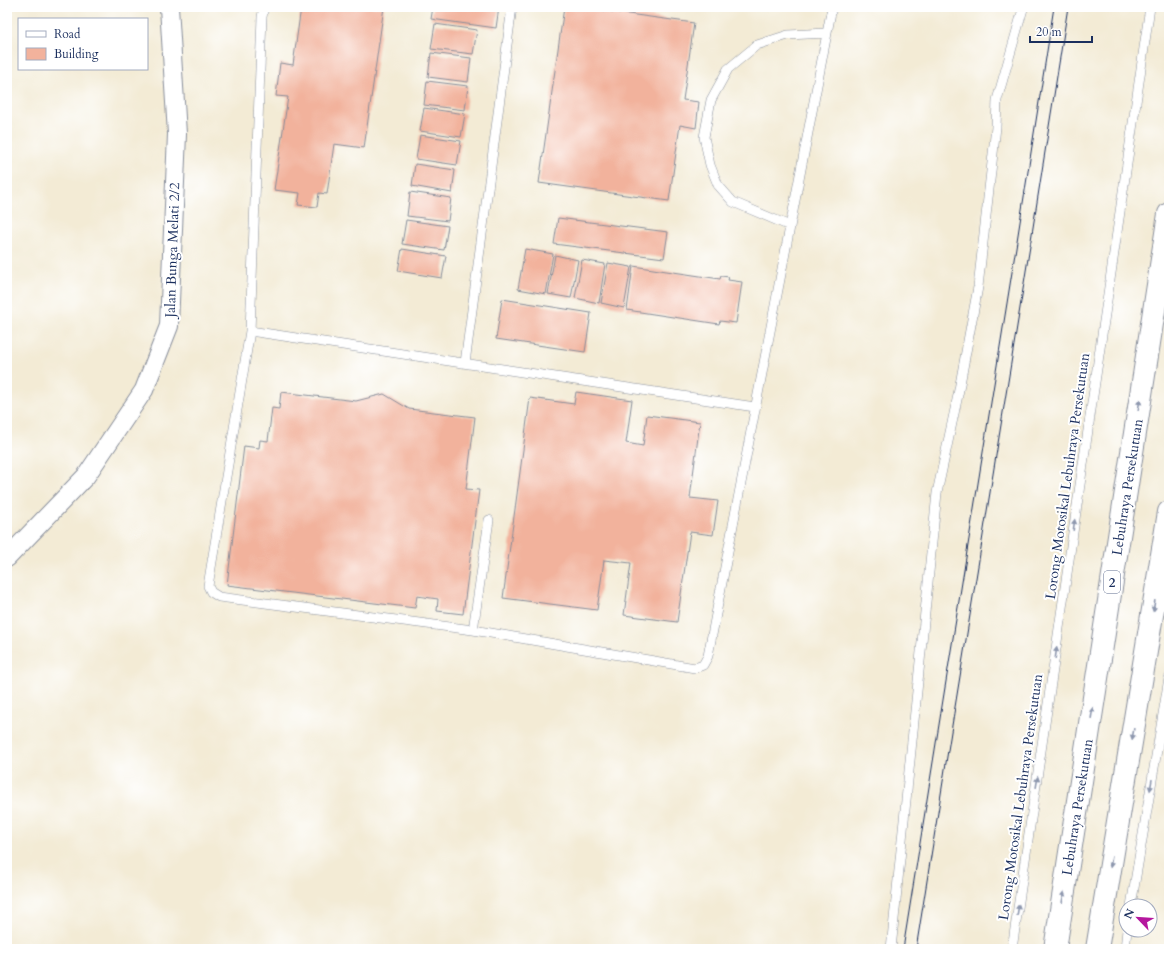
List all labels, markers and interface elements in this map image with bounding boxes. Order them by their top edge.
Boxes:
legend [18,18,148,70]
scale bar [1030,18,1092,44]
text: 20 m [1036,24,1063,40]
text: Road [54,26,81,42]
text: Building [54,46,99,62]
street label: Jalan Bunga Melati 2/2 [161,182,184,320]
street label: Lorong Motosikal Lebuhraya Persekutuan [1041,352,1094,601]
one-way arrow [1137,398,1143,411]
street label: Lebuhraya Persekutuan [1107,417,1148,557]
one-way arrow [1071,519,1077,531]
road number: 2 [1104,571,1120,593]
one-way arrow [1151,600,1157,612]
one-way arrow [1053,647,1059,659]
street label: Lorong Motosikal Lebuhraya Persekutuan [994,673,1047,922]
one-way arrow [1089,707,1095,719]
one-way arrow [1129,728,1135,740]
street label: Lebuhraya Persekutuan [1057,737,1098,877]
one-way arrow [1034,776,1040,788]
one-way arrow [1148,779,1154,791]
one-way arrow [1108,856,1114,868]
one-way arrow [1060,891,1066,903]
north arrow [1118,898,1158,938]
one-way arrow [1015,904,1021,917]
text: N [1121,906,1138,921]

